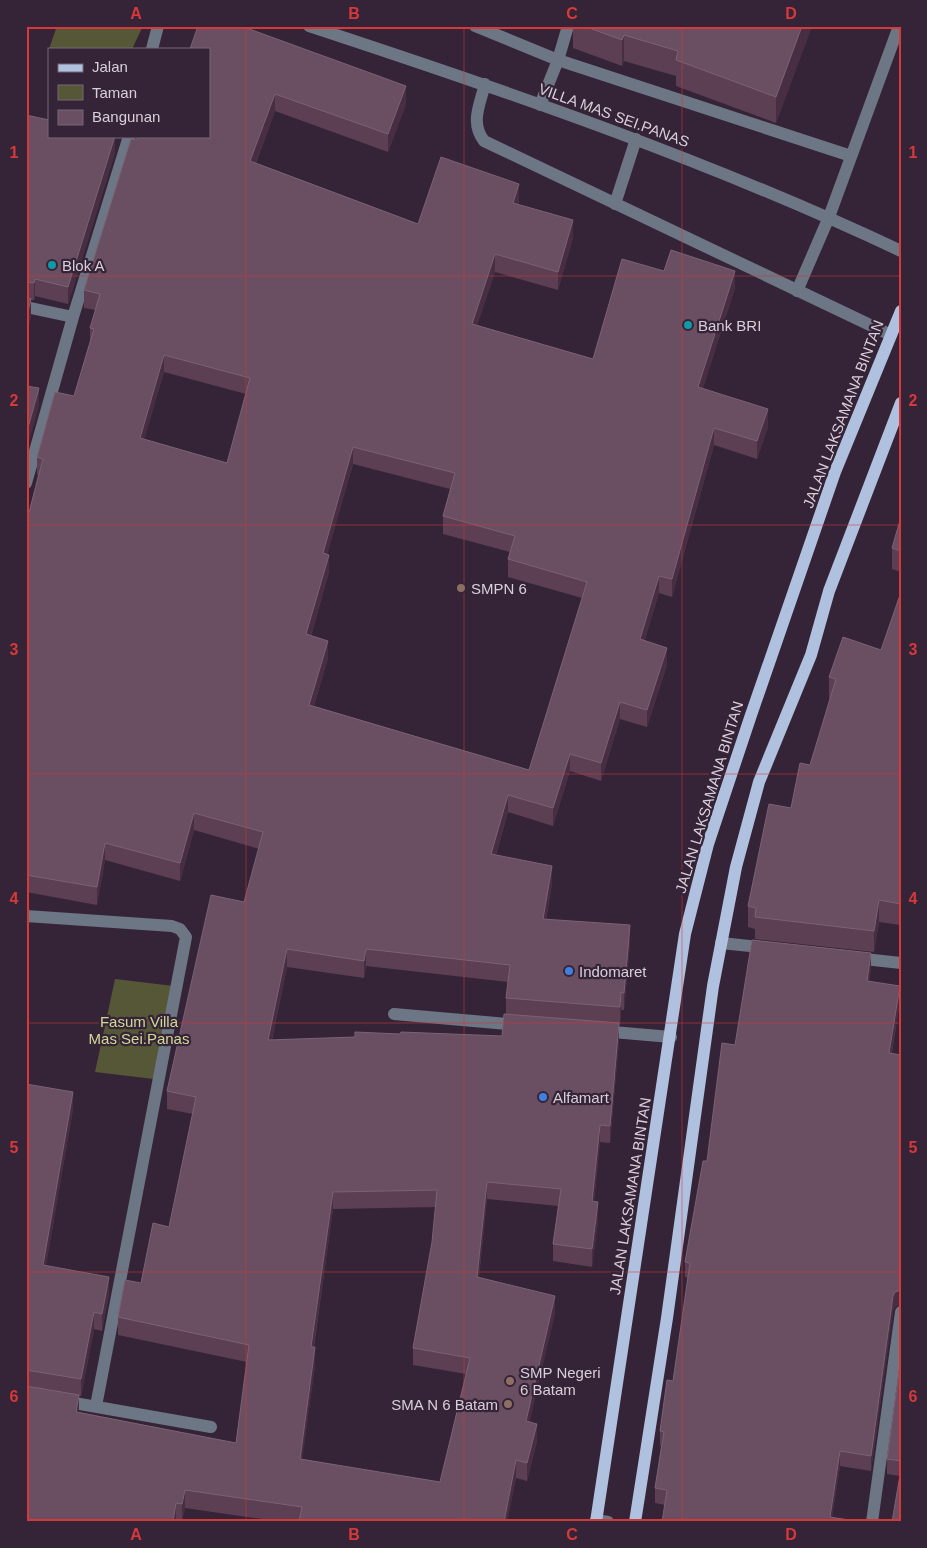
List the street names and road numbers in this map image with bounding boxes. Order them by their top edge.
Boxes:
street label: VILLA MAS SEI.PANAS [536,80,692,150]
street label: JALAN LAKSAMANA BINTAN [799,318,887,510]
street label: JALAN LAKSAMANA BINTAN [672,699,746,895]
street label: JALAN LAKSAMANA BINTAN [606,1096,654,1296]

